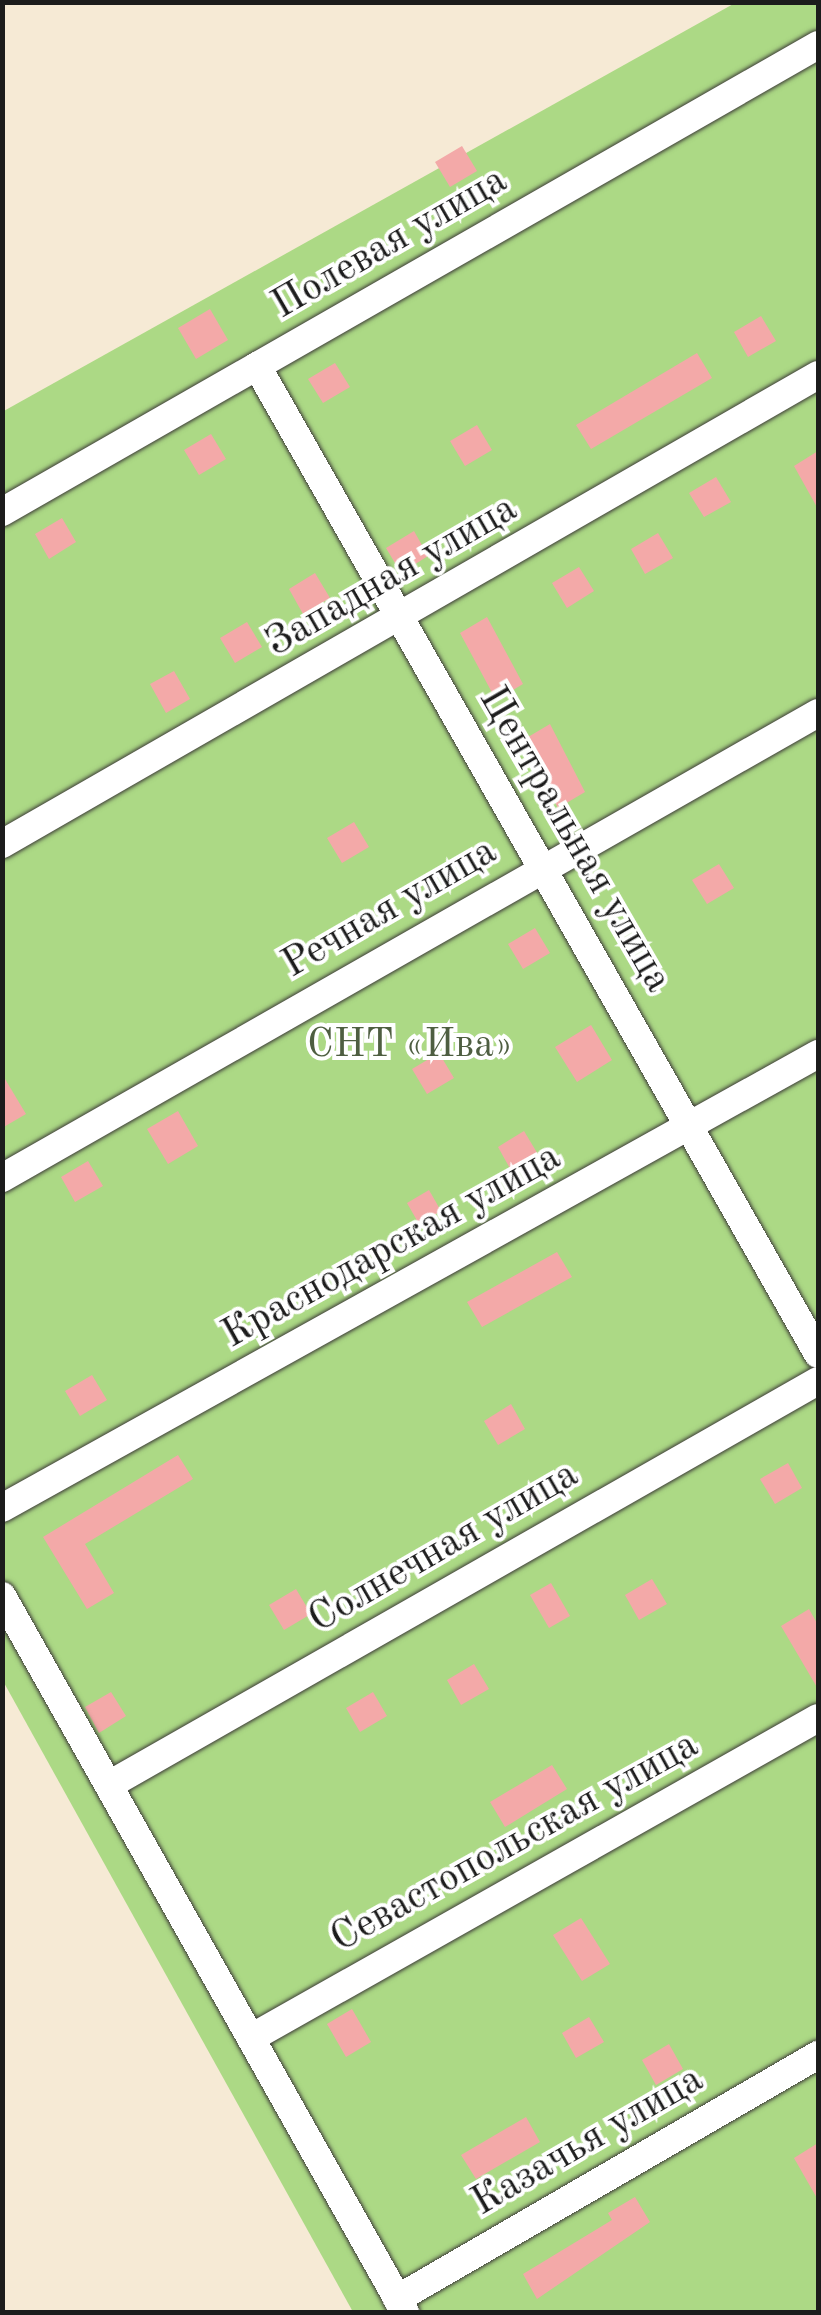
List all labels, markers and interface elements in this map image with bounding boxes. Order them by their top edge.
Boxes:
street label: Полевая улица [264,157,516,331]
street label: Западная улица [258,486,526,668]
street label: Центральная улица [467,679,681,1001]
street label: Речная улица [274,828,506,990]
park label: СНТ «Ива» [307,1022,513,1070]
street label: Краснодарская улица [214,1134,570,1360]
street label: Солнечная улица [301,1451,587,1645]
street label: Севастопольская улица [323,1722,707,1964]
street label: Казачья улица [464,2056,712,2228]

